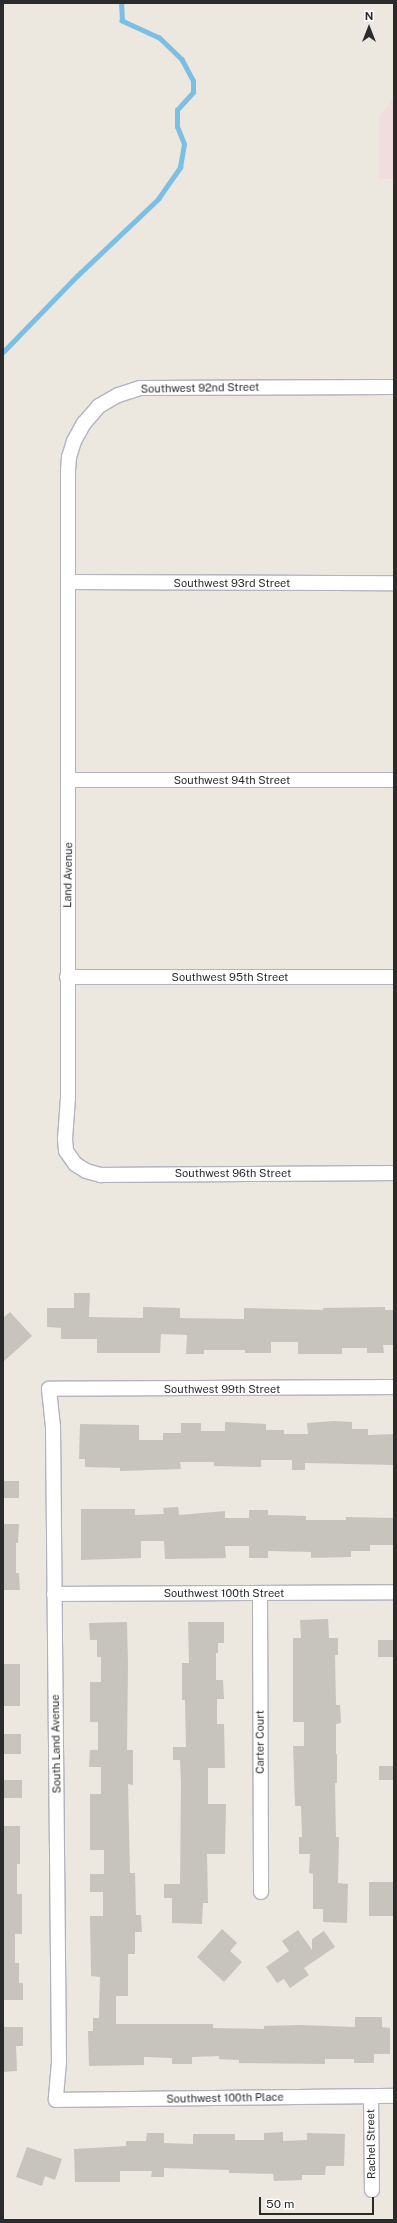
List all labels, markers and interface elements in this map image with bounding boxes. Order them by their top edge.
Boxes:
north arrow [349,8,389,48]
text: N [365,10,373,22]
street label: Southwest 92nd Street [141,380,259,396]
street label: Southwest 93rd Street [174,576,290,590]
street label: Southwest 94th Street [174,773,290,787]
street label: Land Avenue [61,842,75,908]
street label: Southwest 95th Street [172,970,288,984]
street label: Southwest 96th Street [175,1166,291,1180]
street label: Southwest 99th Street [164,1382,280,1396]
street label: Southwest 100th Street [164,1586,284,1600]
street label: South Land Avenue [49,1694,63,1794]
street label: Carter Court [253,1710,267,1774]
street label: Southwest 100th Place [166,2090,284,2106]
street label: Rachel Street [364,2109,378,2179]
scale bar [261,2189,376,2215]
text: 50 m [266,2197,294,2211]

